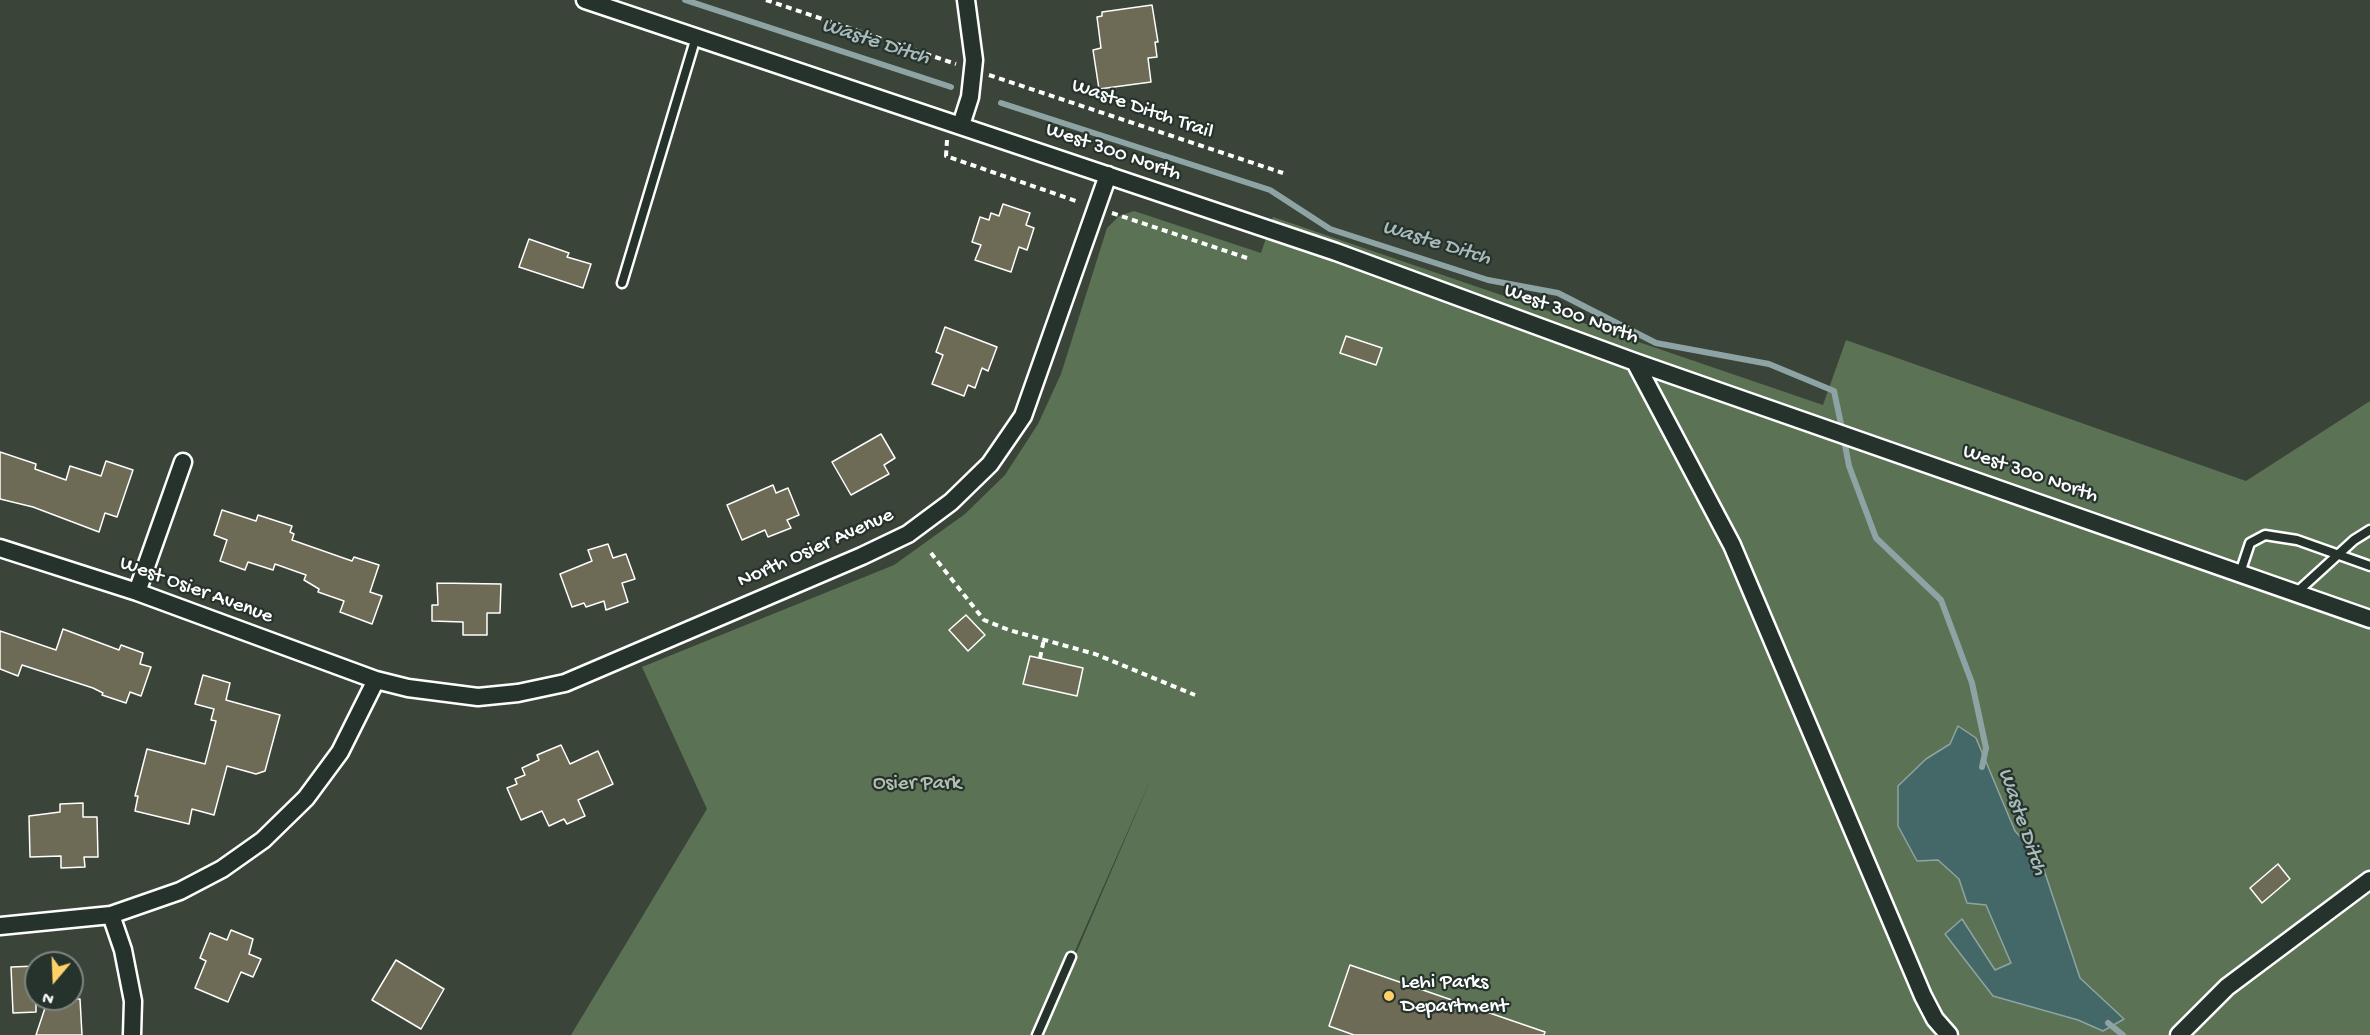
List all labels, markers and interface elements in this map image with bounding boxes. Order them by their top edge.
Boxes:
water label: Waste Ditch [818,13,932,73]
street label: Waste Ditch Trail [1068,74,1216,146]
street label: West 300 North [1042,118,1184,188]
water label: Waste Ditch [1379,215,1493,273]
street label: West 300 North [1500,279,1642,351]
street label: West 300 North [1959,440,2101,510]
street label: North Osier Avenue [734,503,898,595]
street label: West Osier Avenue [116,552,276,630]
water label: Waste Ditch [1990,765,2052,879]
park label: Osier Park [873,772,961,798]
north arrow [24,951,84,1011]
place label: Lehi Parks Department [1401,971,1508,1021]
text: N [41,986,57,1007]
marker: Lehi Parks Department [1382,989,1396,1003]

